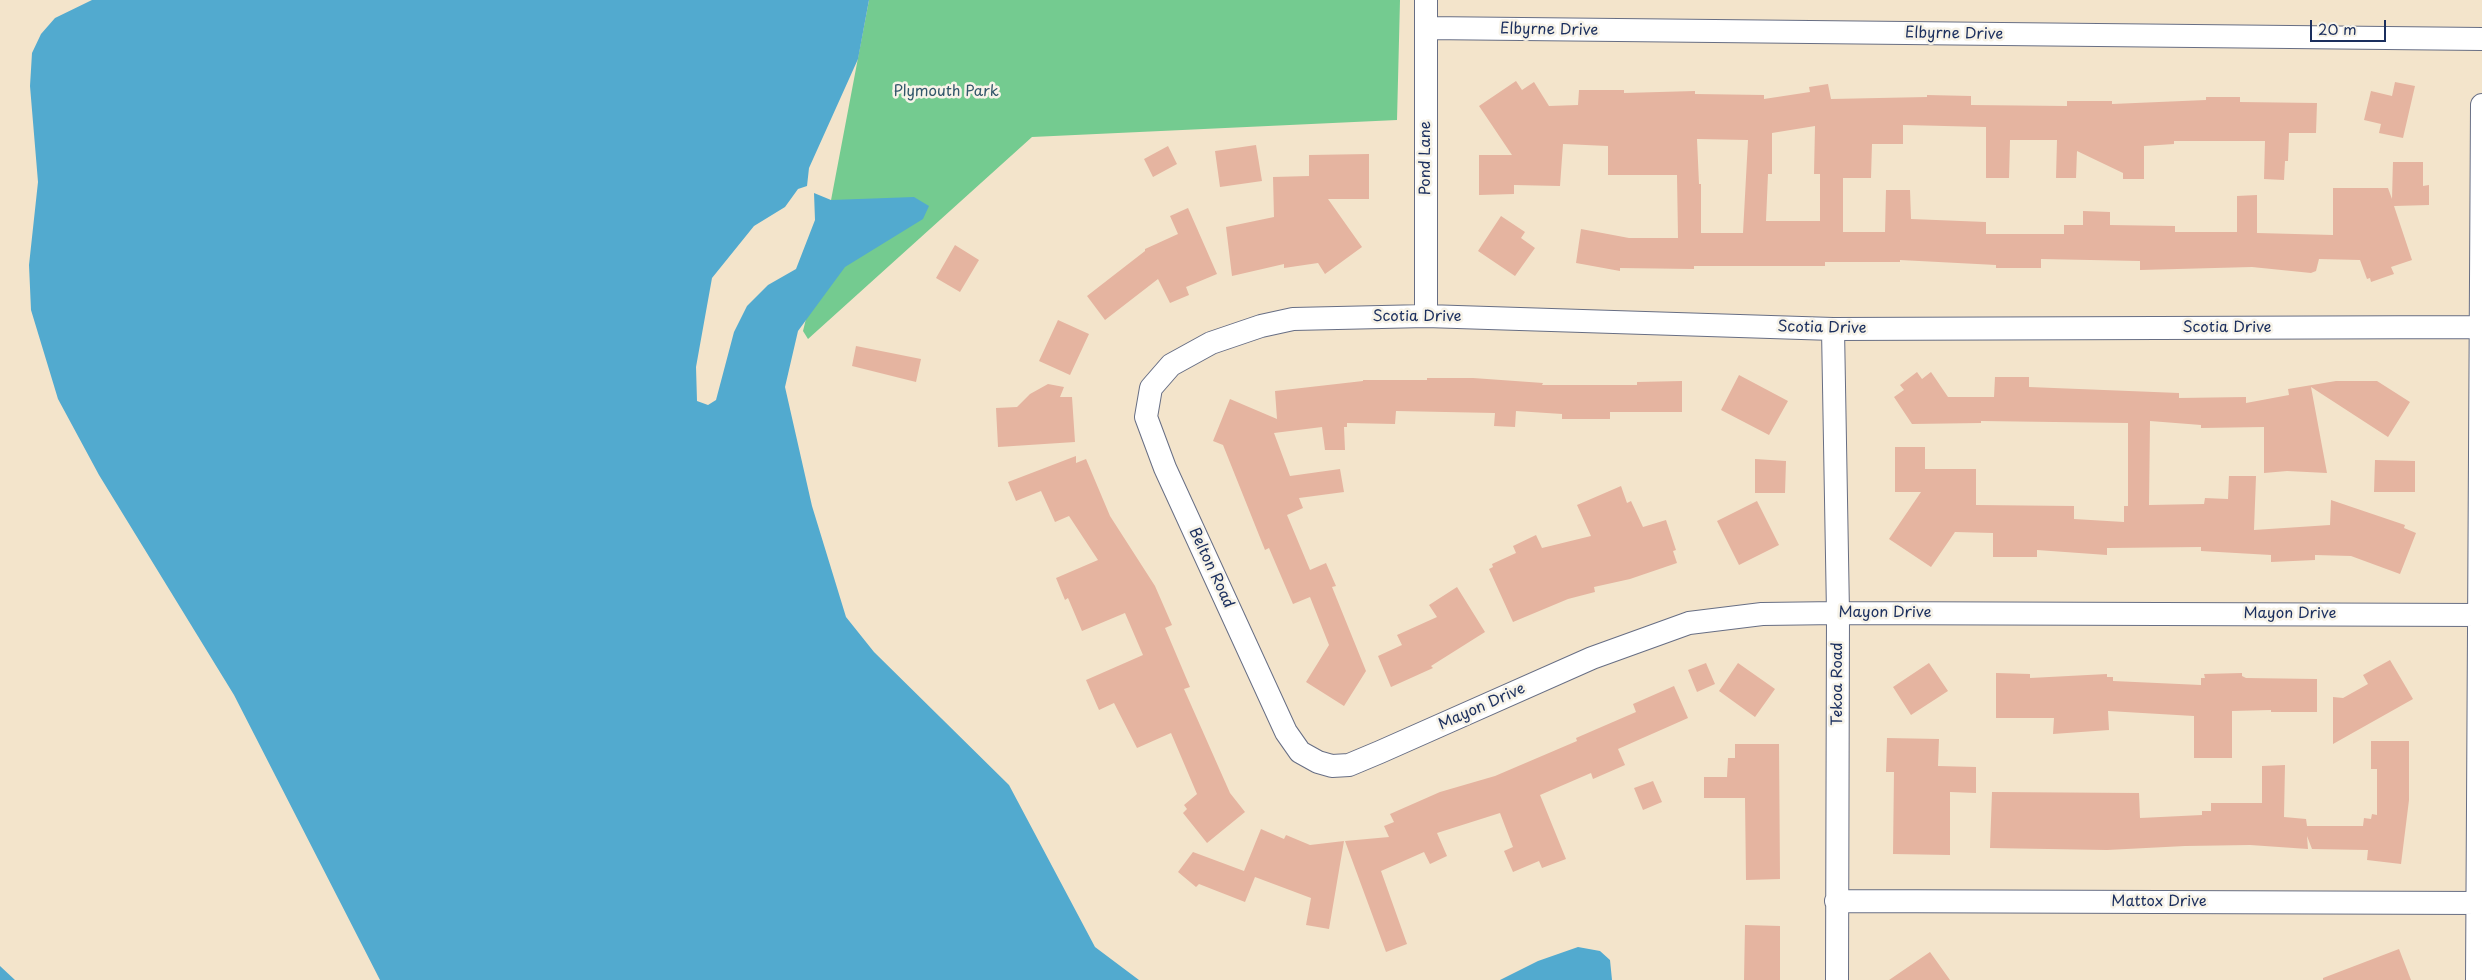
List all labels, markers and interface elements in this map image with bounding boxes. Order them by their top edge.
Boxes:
scale bar [2312,10,2388,42]
text: 20 m [2318,17,2357,40]
street label: Elbyrne Drive [1500,20,1598,40]
street label: Elbyrne Drive [1905,24,2003,44]
park label: Plymouth Park [893,83,999,101]
street label: Pond Lane [1417,121,1435,195]
street label: Scotia Drive [1372,308,1462,326]
street label: Scotia Drive [1777,318,1867,338]
street label: Scotia Drive [2182,319,2272,337]
street label: Belton Road [1185,525,1237,611]
street label: Mayon Drive [1839,604,1931,622]
street label: Mayon Drive [2244,605,2336,623]
street label: Tekoa Road [1829,642,1847,726]
street label: Mayon Drive [1436,680,1528,734]
street label: Mattox Drive [2111,893,2207,911]

